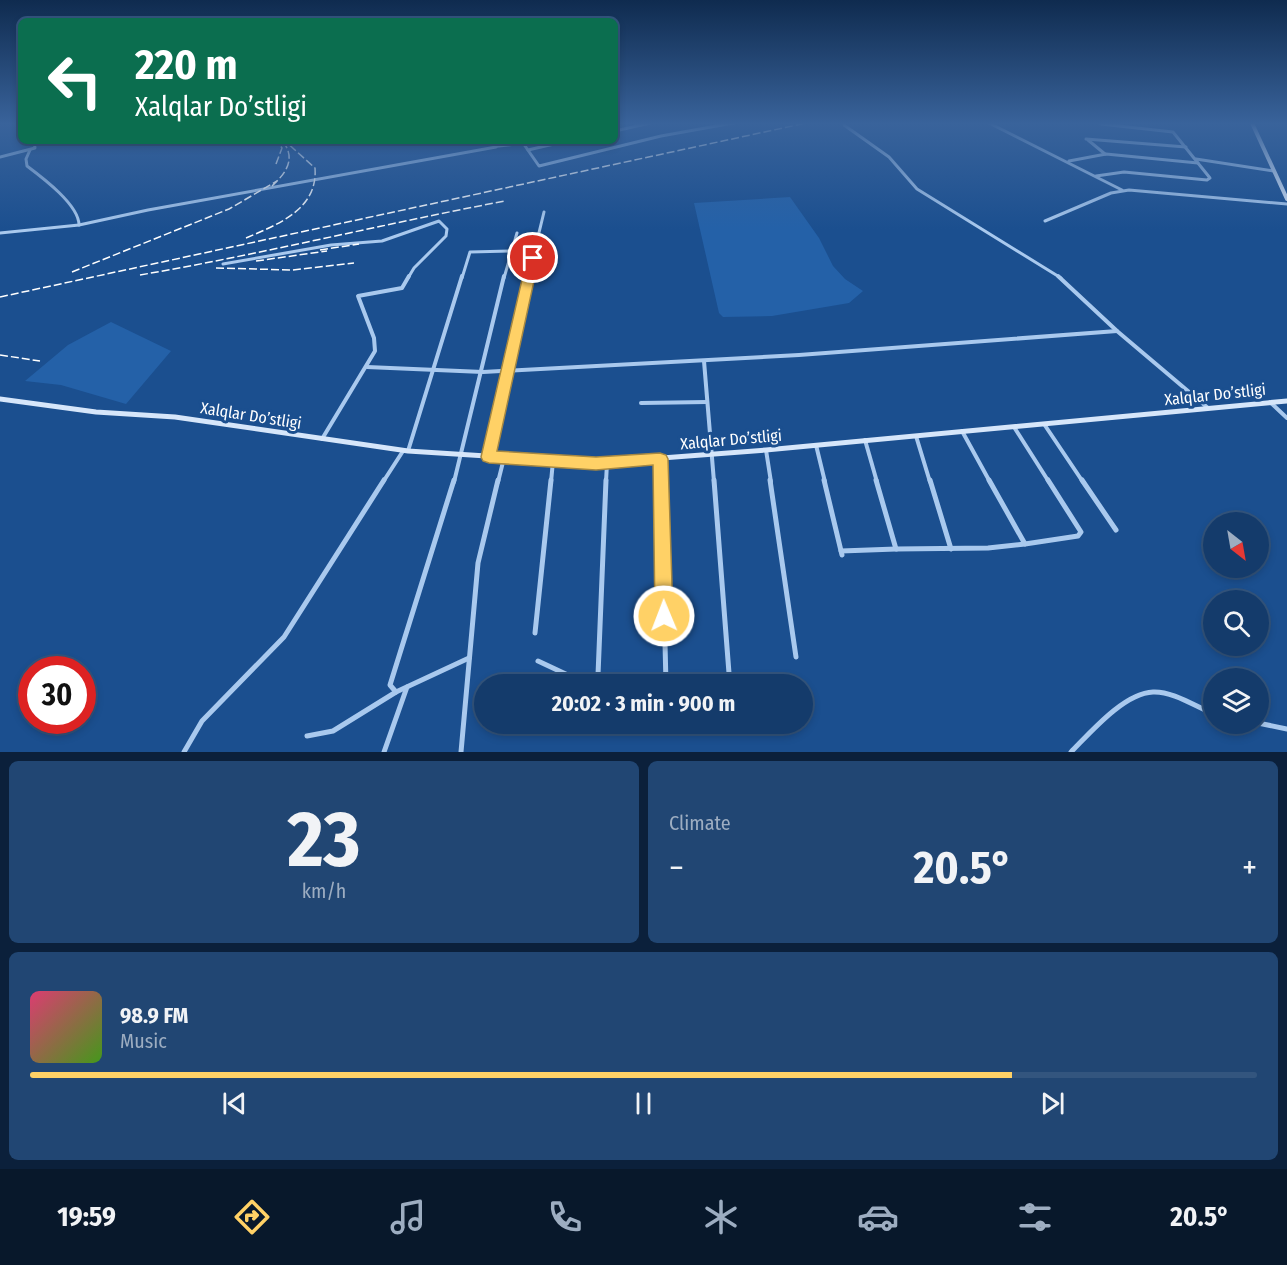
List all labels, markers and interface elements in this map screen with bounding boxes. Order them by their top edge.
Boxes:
text: 220 m [135,40,238,90]
icon: left [36,42,114,120]
text: Xalqlar Do’stligi [135,91,307,123]
pin [507,232,558,283]
icon: arrive [516,241,549,274]
street label: Xalqlar Do’stligi [1163,380,1267,409]
street label: Xalqlar Do’stligi [199,398,303,433]
street label: Xalqlar Do’stligi [679,426,783,453]
north arrow [1203,512,1269,578]
map controls [1203,512,1269,734]
position arrow [632,584,696,648]
button: search [1203,590,1269,656]
speed limit sign: 30 [18,656,96,734]
button: layers [1203,668,1269,734]
text: 20:02 · 3 min · 900 m [552,690,735,717]
text: 23 [287,793,361,887]
text: Climate [669,811,731,835]
text: 20.5° [913,841,1012,895]
text: − [669,848,684,888]
text: + [1242,848,1257,888]
text: km/h [302,879,346,903]
text: 98.9 FM [120,1002,188,1029]
text: Music [120,1029,167,1053]
icon: previous [218,1087,251,1120]
icon: pause [627,1087,660,1120]
icon: next [1036,1087,1069,1120]
icon: directions [231,1196,273,1238]
icon: music [387,1196,429,1238]
icon: phone [544,1196,586,1238]
icon: climate [700,1196,742,1238]
icon: car [857,1196,899,1238]
icon: filters [1014,1196,1056,1238]
text: 19:59 [57,1201,116,1233]
text: 20.5° [1170,1201,1230,1233]

